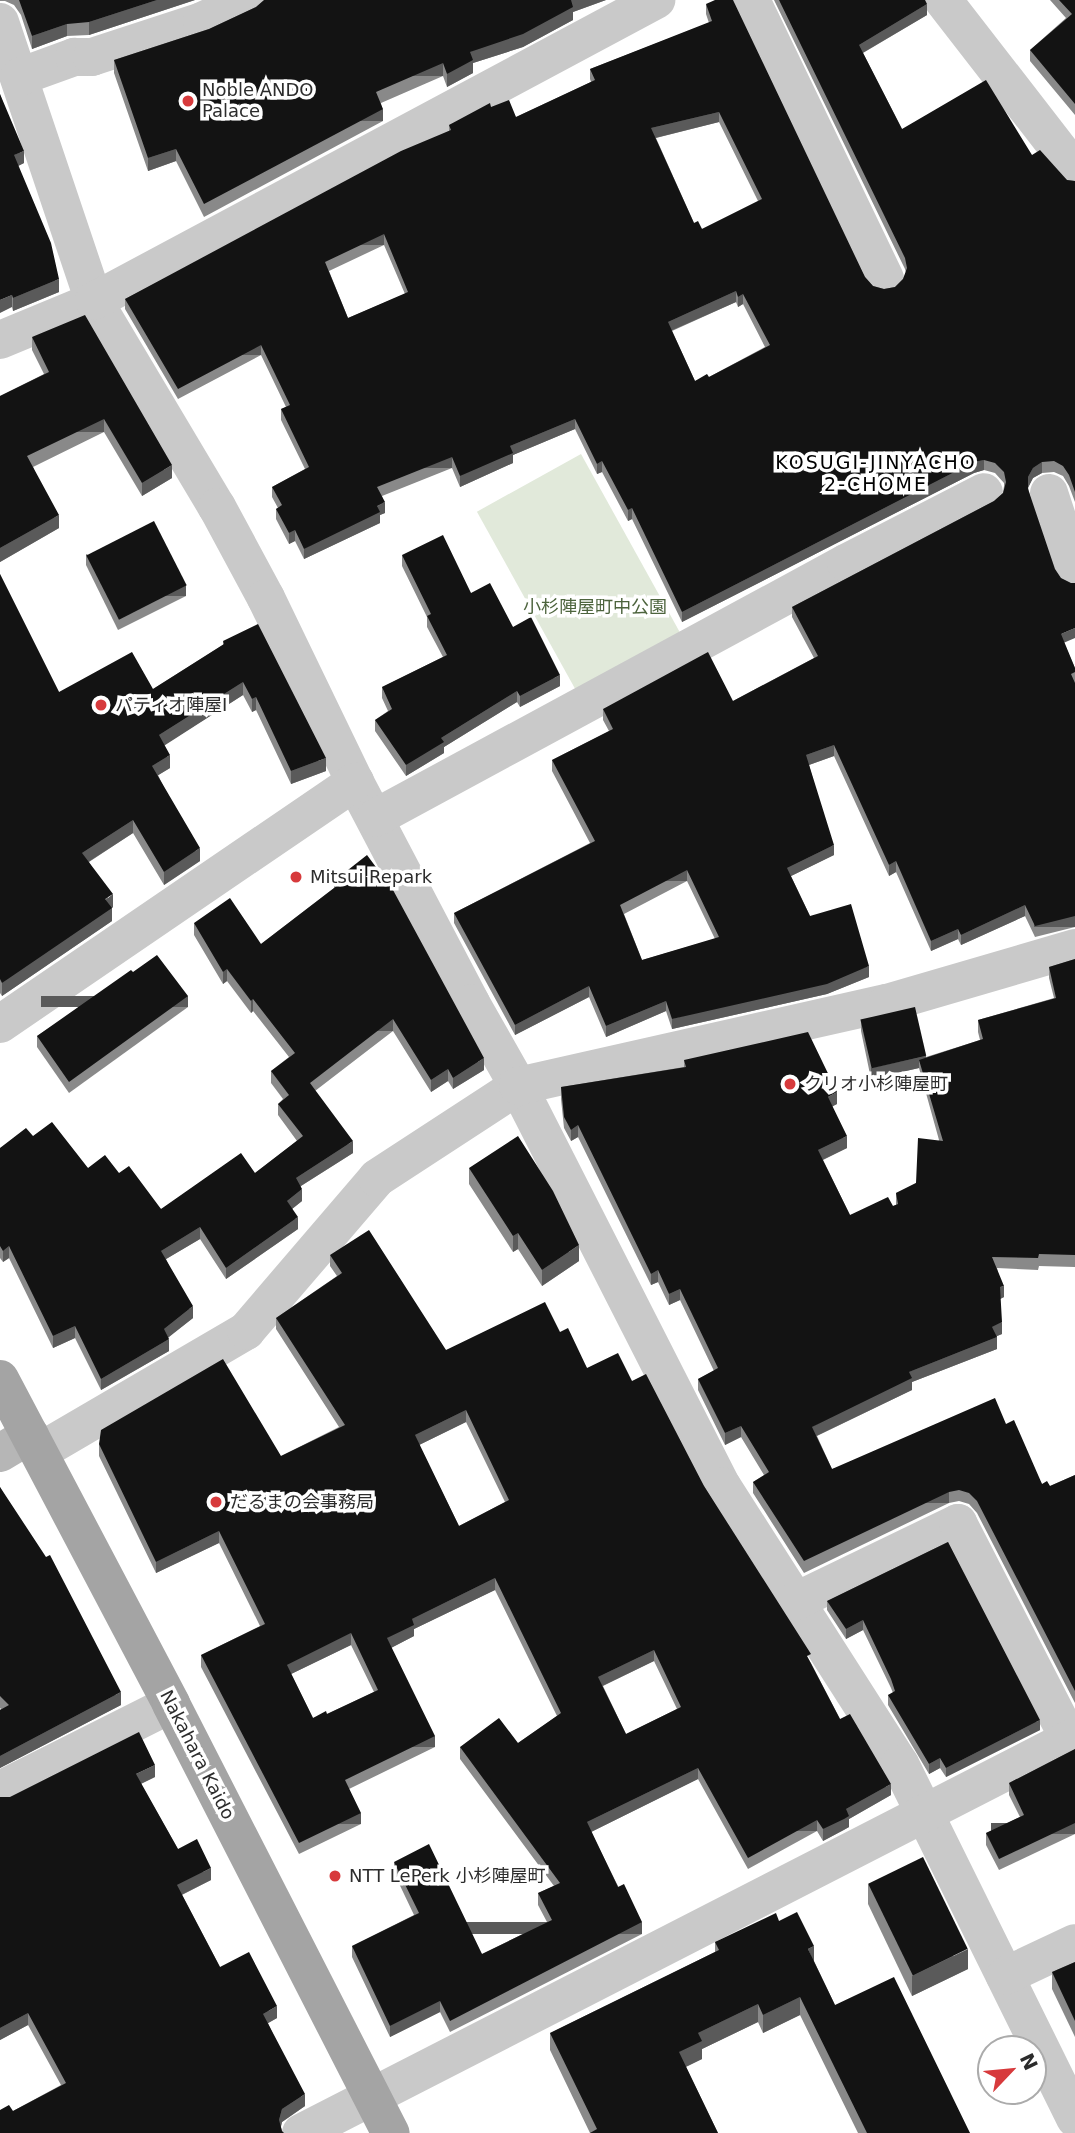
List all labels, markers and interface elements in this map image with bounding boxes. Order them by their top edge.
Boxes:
place label: Noble ANDO Palace [202,80,314,122]
marker: Noble ANDO Palace [180,93,196,109]
district label: KOSUGI-JINYACHO 2-CHOME [777,452,975,496]
park label: 小杉陣屋町中公園 [523,596,667,618]
place label: パティオ陣屋I [115,694,228,716]
marker: パティオ陣屋I [93,697,109,713]
place label: Mitsui Repark [310,866,432,888]
marker: Mitsui Repark [288,869,304,885]
place label: クリオ小杉陣屋町 [804,1073,948,1095]
marker: クリオ小杉陣屋町 [782,1076,798,1092]
place label: だるまの会事務局 [230,1491,374,1513]
marker: だるまの会事務局 [208,1494,224,1510]
street label: Nakahara Kaido [155,1687,239,1823]
place label: NTT LePerk 小杉陣屋町 [349,1865,545,1887]
marker: NTT LePerk 小杉陣屋町 [327,1868,343,1884]
north arrow [977,2035,1047,2105]
text: N [1016,2050,1042,2074]

